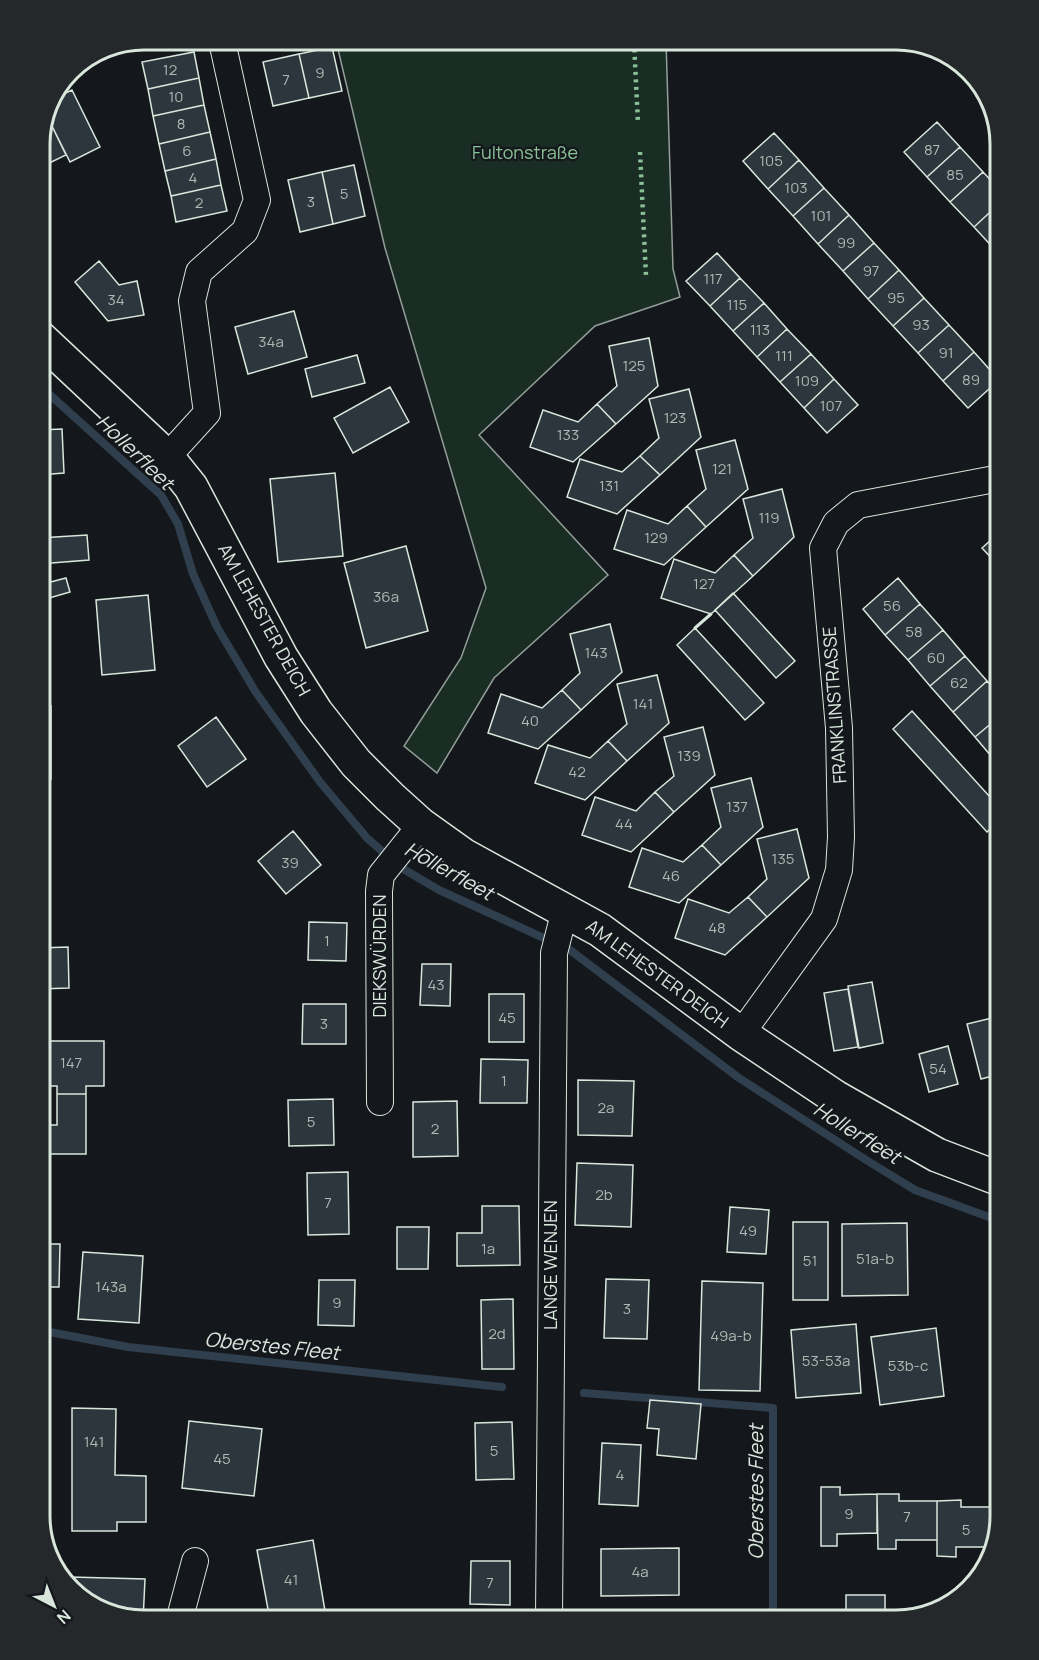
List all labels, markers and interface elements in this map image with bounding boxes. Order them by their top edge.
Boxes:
house number: 12 [163,59,177,80]
house number: 9 [315,62,325,83]
house number: 7 [282,69,290,90]
house number: 10 [169,86,184,107]
house number: 8 [177,113,185,134]
house number: 87 [924,139,940,160]
house number: 6 [182,140,192,161]
park label: Fultonstraße [472,140,578,164]
house number: 105 [759,150,783,171]
house number: 85 [946,164,964,185]
house number: 4 [189,167,198,188]
house number: 103 [784,177,808,198]
house number: 5 [340,183,348,204]
house number: 3 [307,191,315,212]
house number: 2 [195,192,203,213]
house number: 101 [811,205,831,226]
house number: 99 [837,232,855,253]
house number: 97 [863,260,879,281]
house number: 117 [703,268,723,289]
house number: 95 [887,287,905,308]
house number: 34 [107,289,125,310]
house number: 115 [727,294,747,315]
house number: 93 [912,314,930,335]
house number: 113 [750,319,770,340]
house number: 34a [258,331,284,352]
house number: 91 [938,342,954,363]
house number: 111 [775,345,793,366]
house number: 125 [622,355,646,376]
house number: 89 [962,369,980,390]
house number: 109 [795,370,819,391]
house number: 107 [820,395,842,416]
house number: 123 [664,407,686,428]
water label: Hollerfleet [91,408,181,497]
house number: 133 [557,424,579,445]
house number: 121 [712,458,732,479]
house number: 131 [599,475,619,496]
house number: 119 [758,507,780,528]
house number: 129 [644,527,668,548]
street label: AM LEHESTER DEICH [213,539,317,700]
house number: 127 [693,573,715,594]
house number: 36a [373,586,399,607]
house number: 56 [883,595,901,616]
house number: 58 [905,621,923,642]
street label: FRANKLINSTRASSE [817,626,851,784]
house number: 143 [585,642,608,663]
house number: 60 [927,647,945,668]
house number: 62 [950,672,968,693]
house number: 141 [633,693,653,714]
house number: 40 [521,710,539,731]
house number: 139 [677,745,701,766]
house number: 42 [568,761,586,782]
house number: 137 [726,796,748,817]
house number: 44 [615,813,633,834]
water label: Hollerfleet [400,835,500,907]
house number: 135 [772,848,794,869]
house number: 39 [281,852,299,873]
house number: 46 [662,865,680,886]
street label: DIEKSWÜRDEN [367,895,391,1017]
street label: AM LEHESTER DEICH [582,913,734,1033]
house number: 48 [708,917,726,938]
house number: 1 [324,930,330,951]
house number: 43 [427,974,445,995]
house number: 45 [498,1007,516,1028]
house number: 3 [320,1013,328,1034]
house number: 147 [60,1052,82,1073]
house number: 54 [929,1058,947,1079]
house number: 1 [501,1070,507,1091]
water label: Hollerfleet [809,1095,908,1171]
house number: 2a [598,1097,614,1118]
house number: 5 [307,1111,315,1132]
house number: 2 [431,1118,439,1139]
house number: 2b [595,1184,613,1205]
house number: 7 [324,1192,332,1213]
street label: LANGE WENJEN [538,1200,562,1330]
house number: 49 [739,1220,757,1241]
house number: 1a [481,1238,495,1259]
house number: 51a-b [856,1248,894,1269]
house number: 51 [803,1250,817,1271]
house number: 143a [95,1276,127,1297]
house number: 9 [332,1292,342,1313]
house number: 3 [623,1298,631,1319]
house number: 2d [488,1323,506,1344]
water label: Oberstes Fleet [203,1325,343,1366]
house number: 49a-b [710,1325,752,1346]
house number: 53-53a [802,1350,850,1371]
house number: 53b-c [888,1355,928,1376]
water label: Oberstes Fleet [742,1422,769,1560]
house number: 141 [84,1431,104,1452]
house number: 5 [490,1440,498,1461]
house number: 45 [213,1448,231,1469]
house number: 4 [616,1464,625,1485]
house number: 9 [844,1503,854,1524]
house number: 7 [903,1506,911,1527]
house number: 5 [962,1519,970,1540]
house number: 4a [631,1561,649,1582]
house number: 41 [284,1569,298,1590]
house number: 7 [486,1572,494,1593]
north arrow [24,1576,84,1636]
text: N [52,1605,76,1629]

